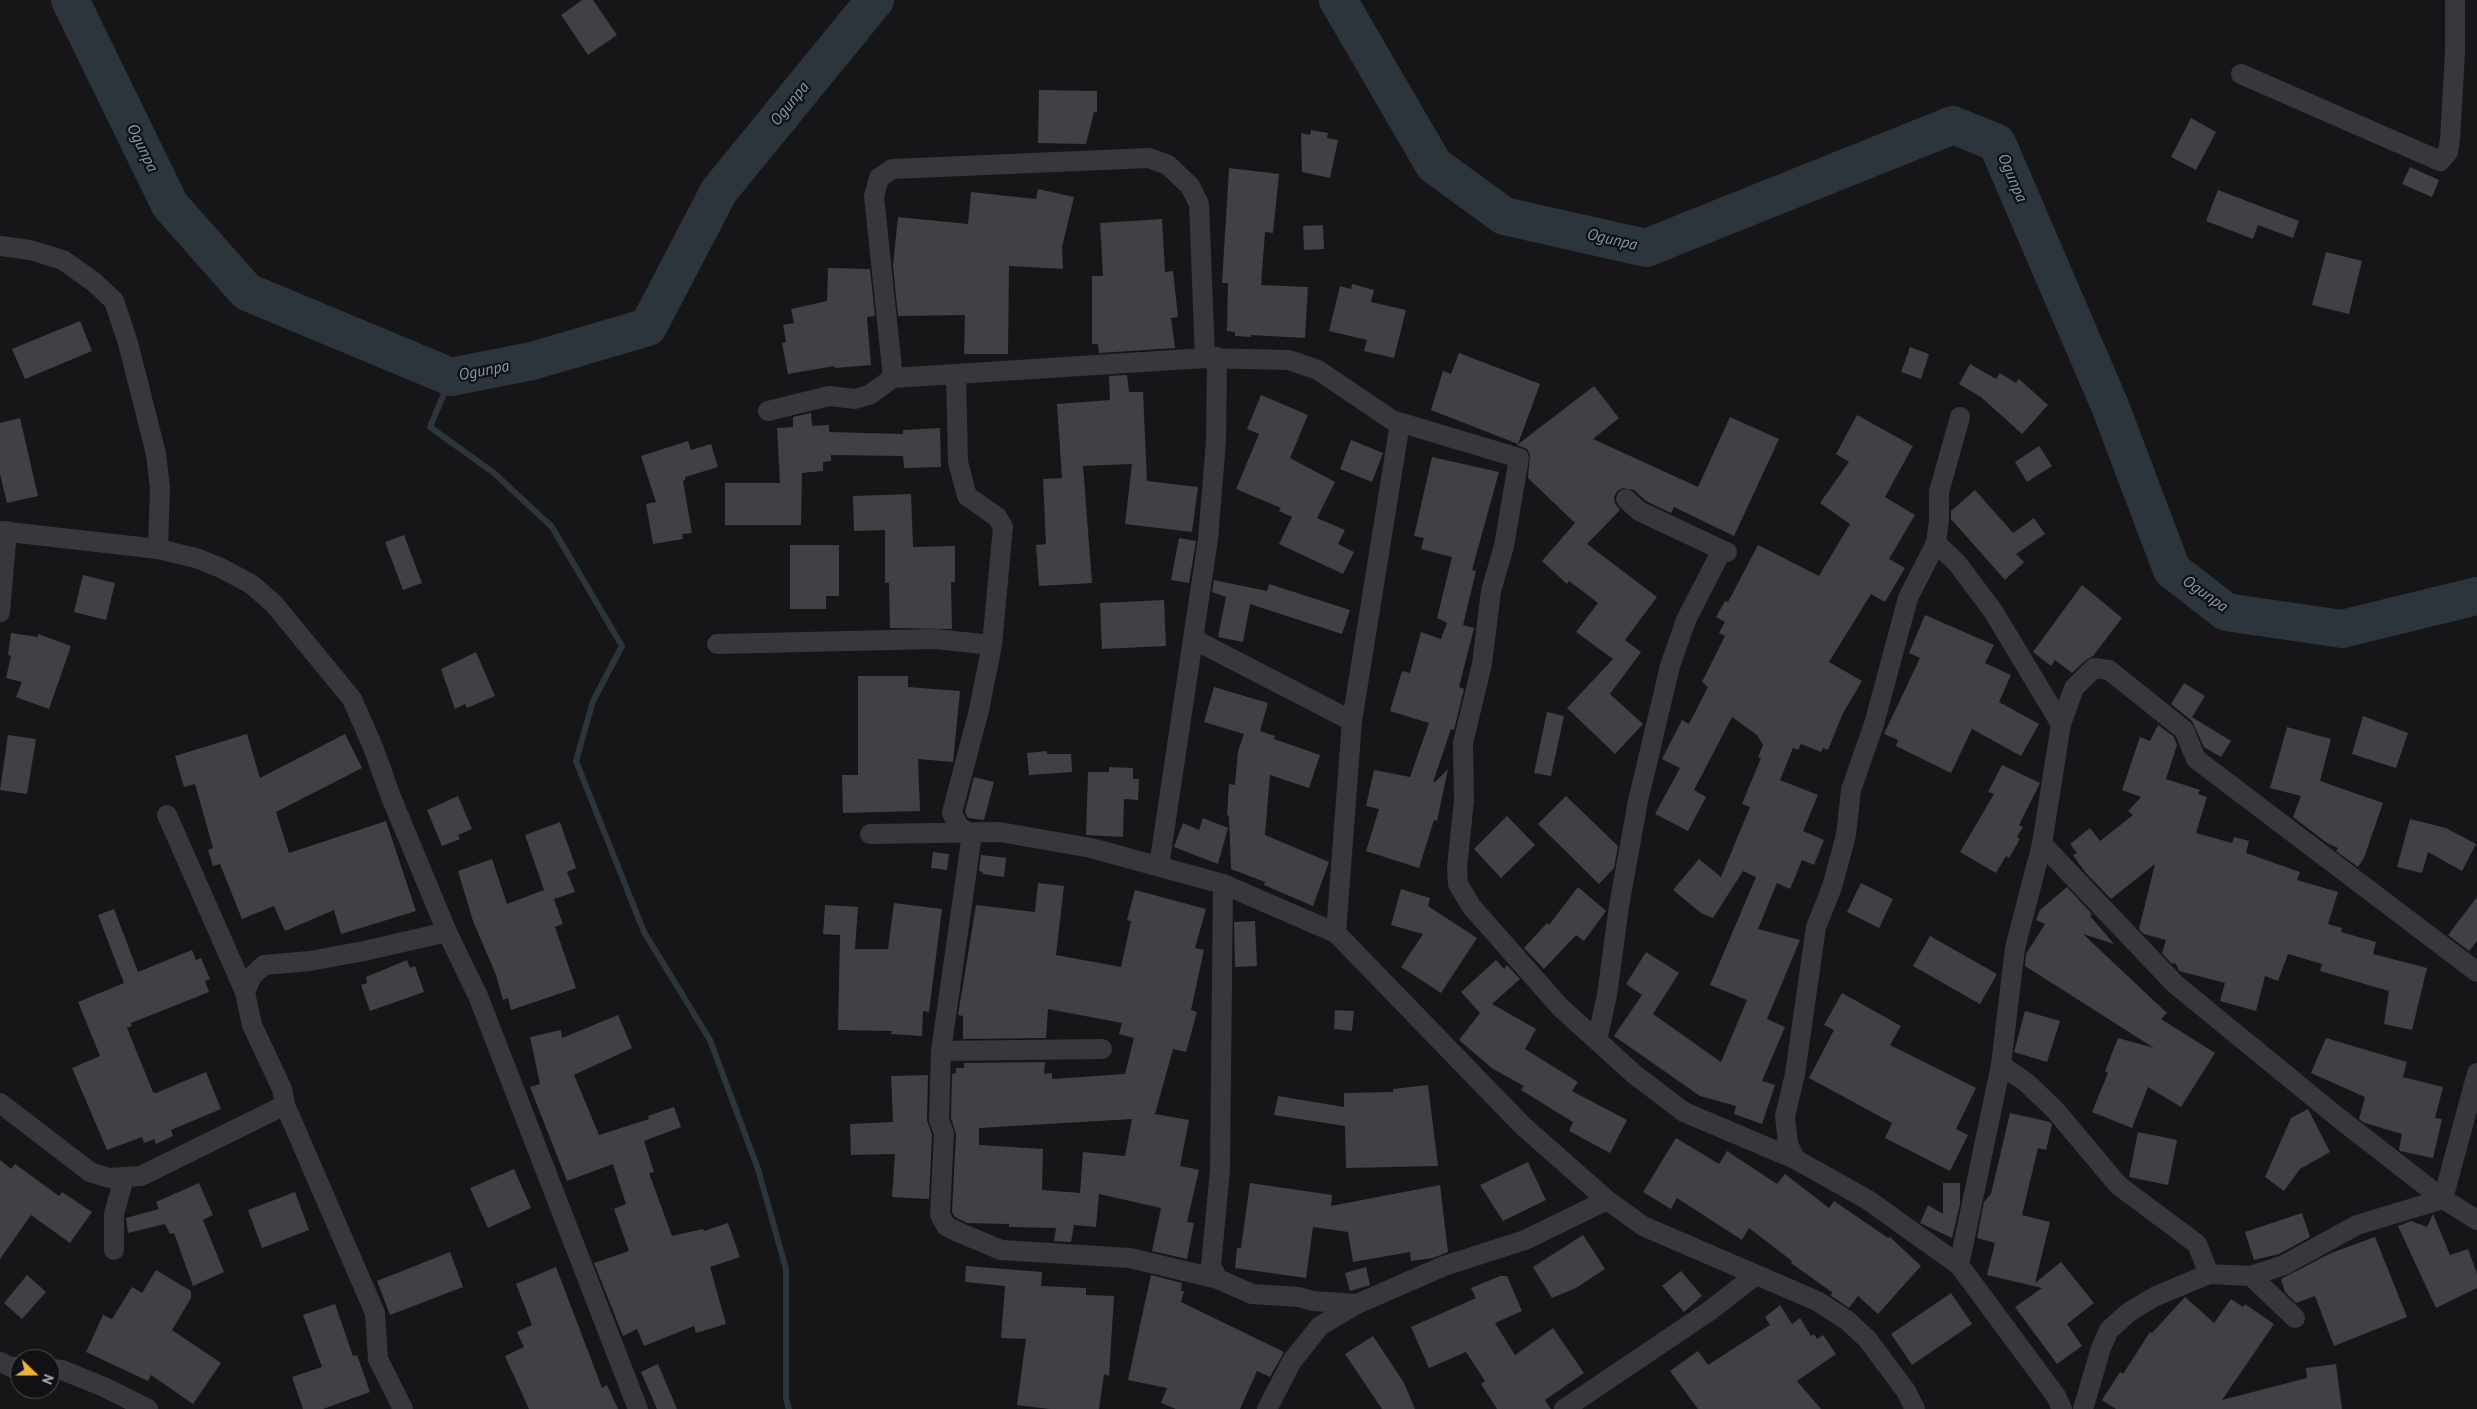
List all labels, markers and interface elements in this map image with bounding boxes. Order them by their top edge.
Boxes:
water label: Ogunpa [767,78,813,130]
water label: Ogunpa [122,121,162,175]
water label: Ogunpa [1993,151,2031,205]
water label: Ogunpa [1585,225,1639,255]
water label: Ogunpa [457,357,511,385]
water label: Ogunpa [2179,572,2231,616]
north arrow [10,1349,60,1399]
text: N [38,1372,58,1387]

